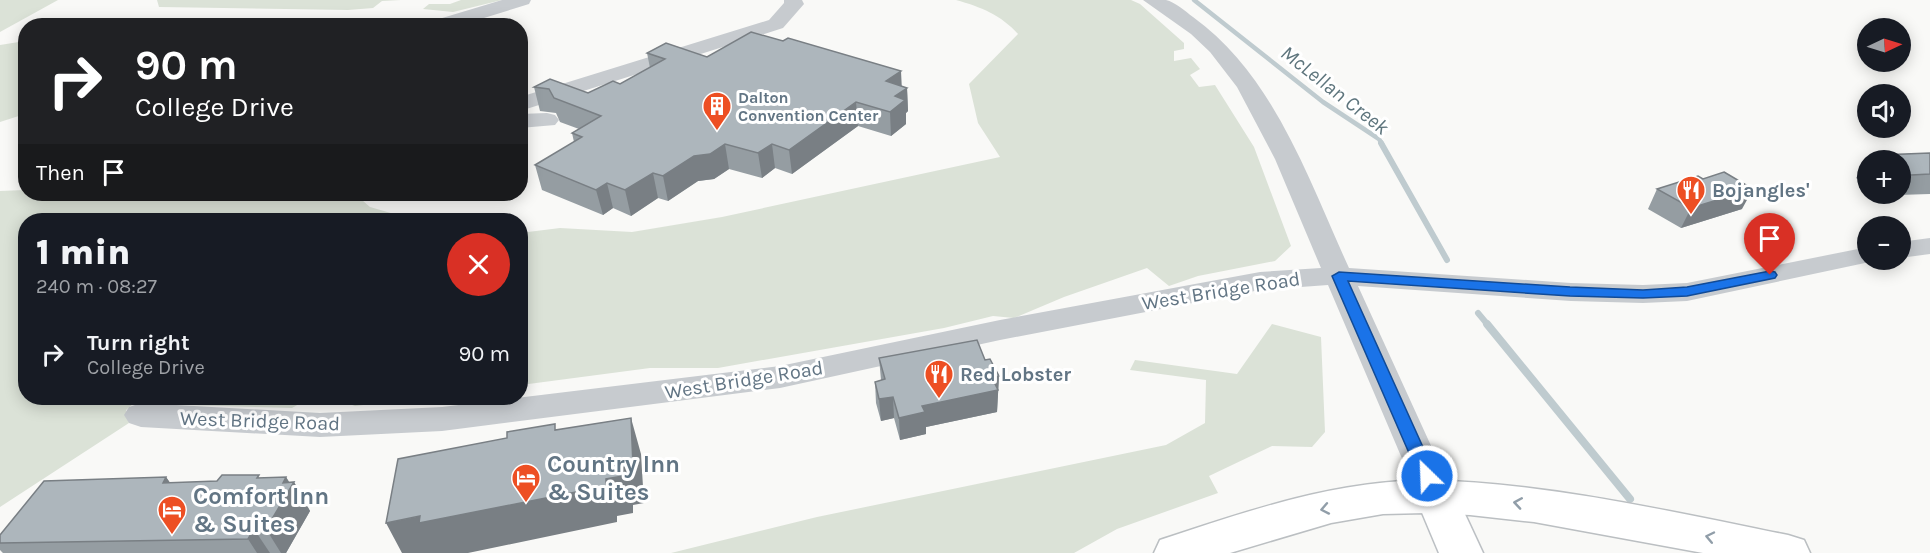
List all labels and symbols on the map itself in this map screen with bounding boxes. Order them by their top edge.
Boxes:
north arrow [1857,18,1911,72]
water label: McLellan Creek [1276,40,1394,140]
place label: Dalton Convention Center [738,88,879,125]
building icon: Dalton Convention Center [701,90,733,132]
restaurant icon: Bojangles' [1675,174,1707,216]
place label: Bojangles' [1712,179,1810,202]
pin [1744,213,1795,275]
street label: West Bridge Road [1140,267,1302,315]
street label: West Bridge Road [663,356,825,404]
restaurant icon: Red Lobster [923,358,955,400]
place label: Red Lobster [960,363,1071,386]
street label: West Bridge Road [180,407,340,435]
position arrow [1395,444,1459,508]
place label: Country Inn & Suites [547,450,680,506]
hotel icon: Country Inn & Suites [510,462,542,504]
place label: Comfort Inn & Suites [193,482,329,538]
hotel icon: Comfort Inn & Suites [156,494,188,536]
one-way arrow [1514,498,1523,510]
one-way arrow [1320,502,1330,515]
one-way arrow [1706,531,1716,544]

